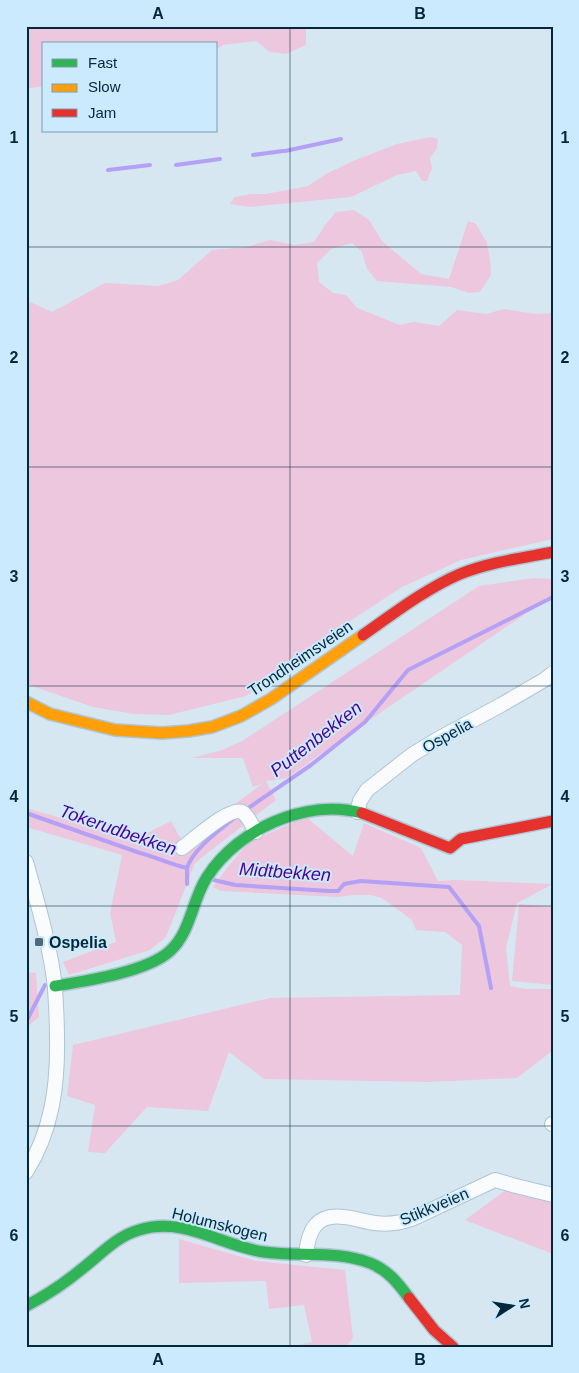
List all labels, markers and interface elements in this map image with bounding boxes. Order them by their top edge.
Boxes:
text: A [152,5,164,22]
text: B [414,5,426,22]
legend [42,42,218,132]
text: Fast [88,54,118,71]
text: Slow [88,78,121,95]
text: Jam [88,104,116,121]
text: 1 [10,129,19,146]
text: 1 [561,129,570,146]
text: 2 [10,349,19,366]
text: 2 [561,349,570,366]
text: 3 [10,568,19,585]
text: 3 [561,568,570,585]
street label: Trondheimsveien [245,617,356,700]
water label: Puttenbekken [266,697,366,781]
street label: Ospelia [419,715,475,756]
text: 4 [10,788,19,805]
text: 4 [561,788,570,805]
water label: Tokerudbekken [57,801,179,859]
water label: Midtbekken [238,859,332,885]
place label: Ospelia [49,934,107,951]
marker: Ospelia [33,936,45,948]
text: 5 [10,1008,19,1025]
text: 5 [561,1008,570,1025]
street label: Stikkveien [397,1184,471,1229]
street label: Holumskogen [170,1204,269,1245]
text: 6 [10,1227,19,1244]
text: 6 [561,1227,570,1244]
north arrow [486,1280,536,1330]
text: N [516,1297,534,1310]
text: A [152,1351,164,1368]
text: B [414,1351,426,1368]

